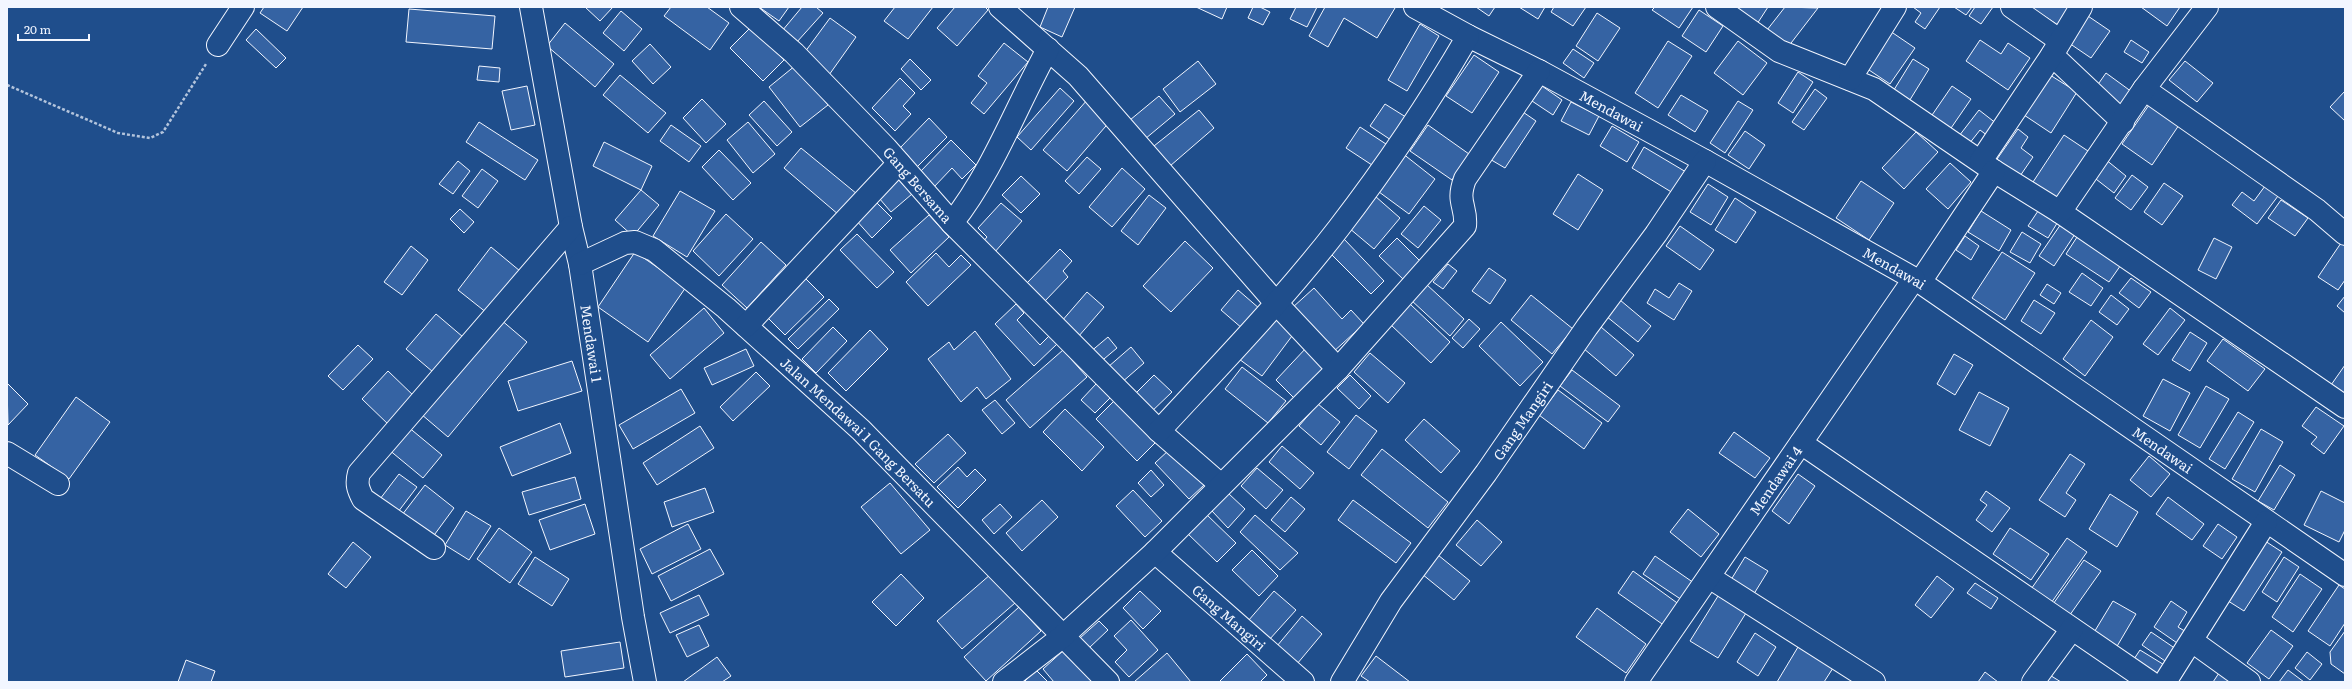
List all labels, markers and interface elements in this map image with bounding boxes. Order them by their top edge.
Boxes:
scale bar [18,16,89,42]
text: 20 m [24,20,51,38]
street label: Mendawai [1576,85,1647,136]
street label: Gang Bersama [879,142,958,227]
street label: Mendawai [1859,242,1931,294]
street label: Mendawai 1 [576,303,608,384]
street label: Jalan Mendawai 1 Gang Bersatu [776,352,941,511]
street label: Gang Mangiri [1488,377,1557,464]
street label: Mendawai [2128,421,2197,478]
street label: Mendawai 4 [1744,441,1806,519]
street label: Gang Mangiri [1188,579,1271,655]

